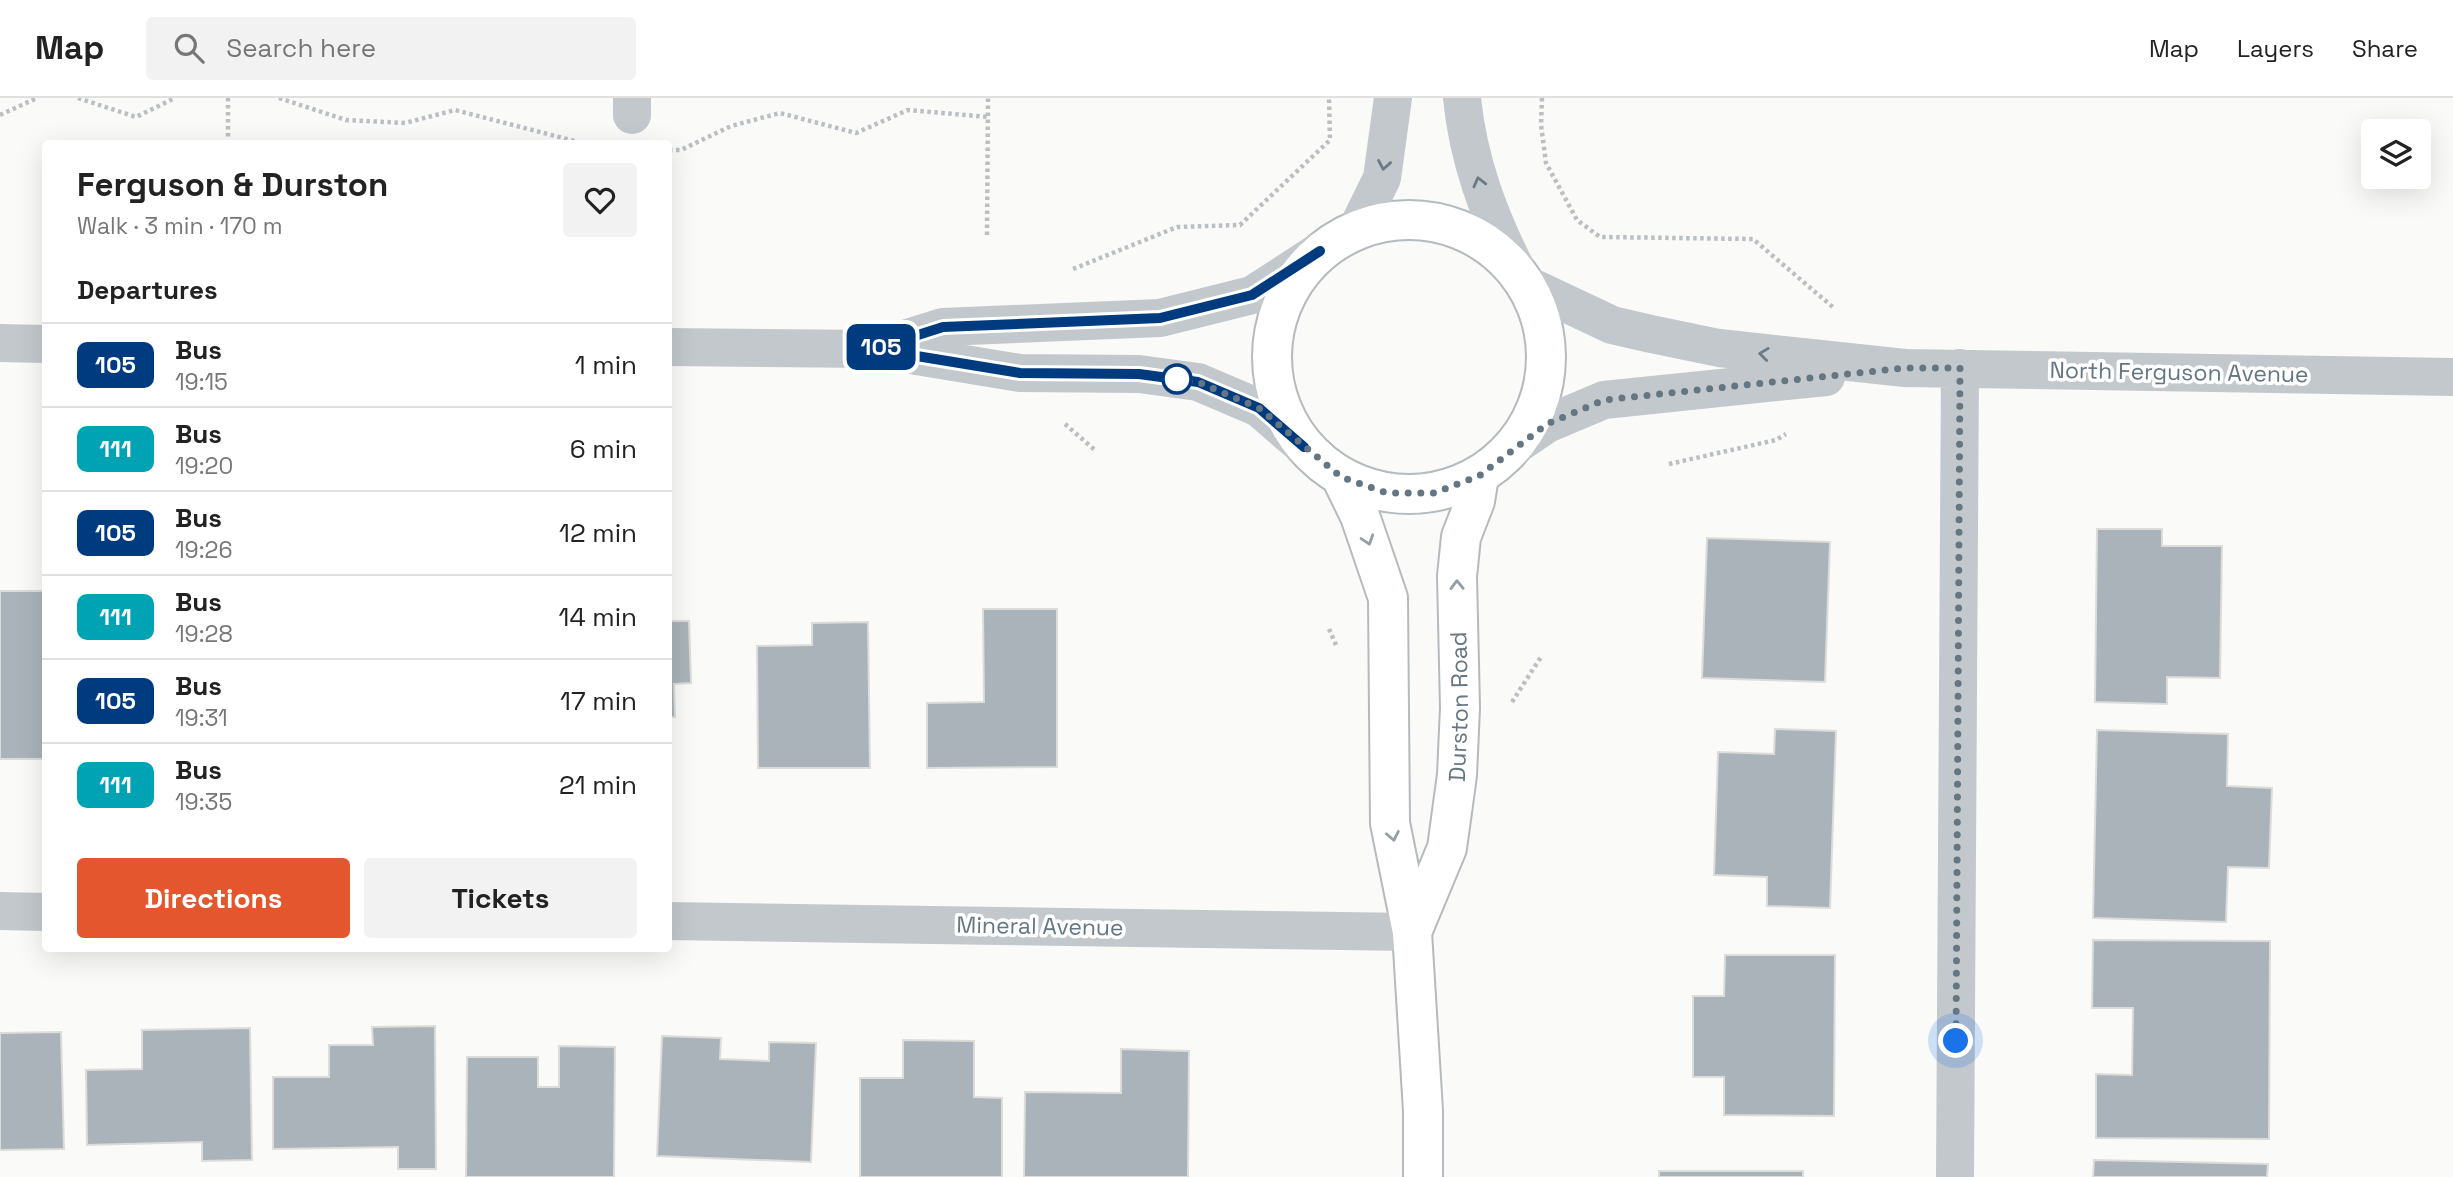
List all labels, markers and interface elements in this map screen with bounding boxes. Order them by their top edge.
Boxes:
search box [146,17,636,80]
text: Map [35,27,104,69]
icon: search [170,29,208,67]
text: Search here [226,31,376,65]
text: Map [2149,33,2199,64]
text: Layers [2237,33,2314,64]
text: Share [2352,33,2418,64]
map controls [2361,119,2431,189]
button: layers [2361,119,2431,189]
one-way arrow [1377,160,1392,171]
button: heart [563,163,637,237]
text: Ferguson & Durston [77,164,388,206]
one-way arrow [1473,176,1487,188]
text: Walk · 3 min · 170 m [77,211,283,241]
text: Departures [77,273,218,307]
line badge: 105 [841,324,921,370]
text: 105 [861,331,901,362]
text: Bus [175,333,222,367]
one-way arrow [1758,346,1770,361]
text: 1 min [575,348,637,382]
text: 105 [95,349,136,380]
street label: North Ferguson Avenue [2049,355,2309,389]
unlabelled marker [1162,364,1192,394]
text: 19:15 [175,367,228,397]
text: Bus [175,417,222,451]
text: 6 min [570,432,637,466]
text: 111 [99,433,132,464]
text: 19:20 [175,451,233,481]
text: Bus [175,501,222,535]
text: 12 min [559,516,637,550]
text: 105 [95,517,136,548]
one-way arrow [1360,533,1374,545]
text: 19:26 [175,535,232,565]
one-way arrow [1449,579,1465,589]
text: Bus [175,585,222,619]
text: 14 min [559,600,637,634]
text: 111 [99,601,132,632]
text: 19:28 [175,619,233,649]
street label: Durston Road [1442,631,1475,783]
text: Bus [175,669,222,703]
text: 17 min [560,684,637,718]
text: 105 [95,685,136,716]
text: 19:31 [175,703,228,733]
text: Bus [175,753,222,787]
text: 21 min [559,768,637,802]
text: 111 [99,769,132,800]
text: 19:35 [175,787,232,817]
one-way arrow [1385,830,1400,842]
button: Directions [77,858,350,938]
button: Tickets [364,858,637,938]
street label: Mineral Avenue [956,910,1124,942]
your location [1938,1023,1973,1058]

